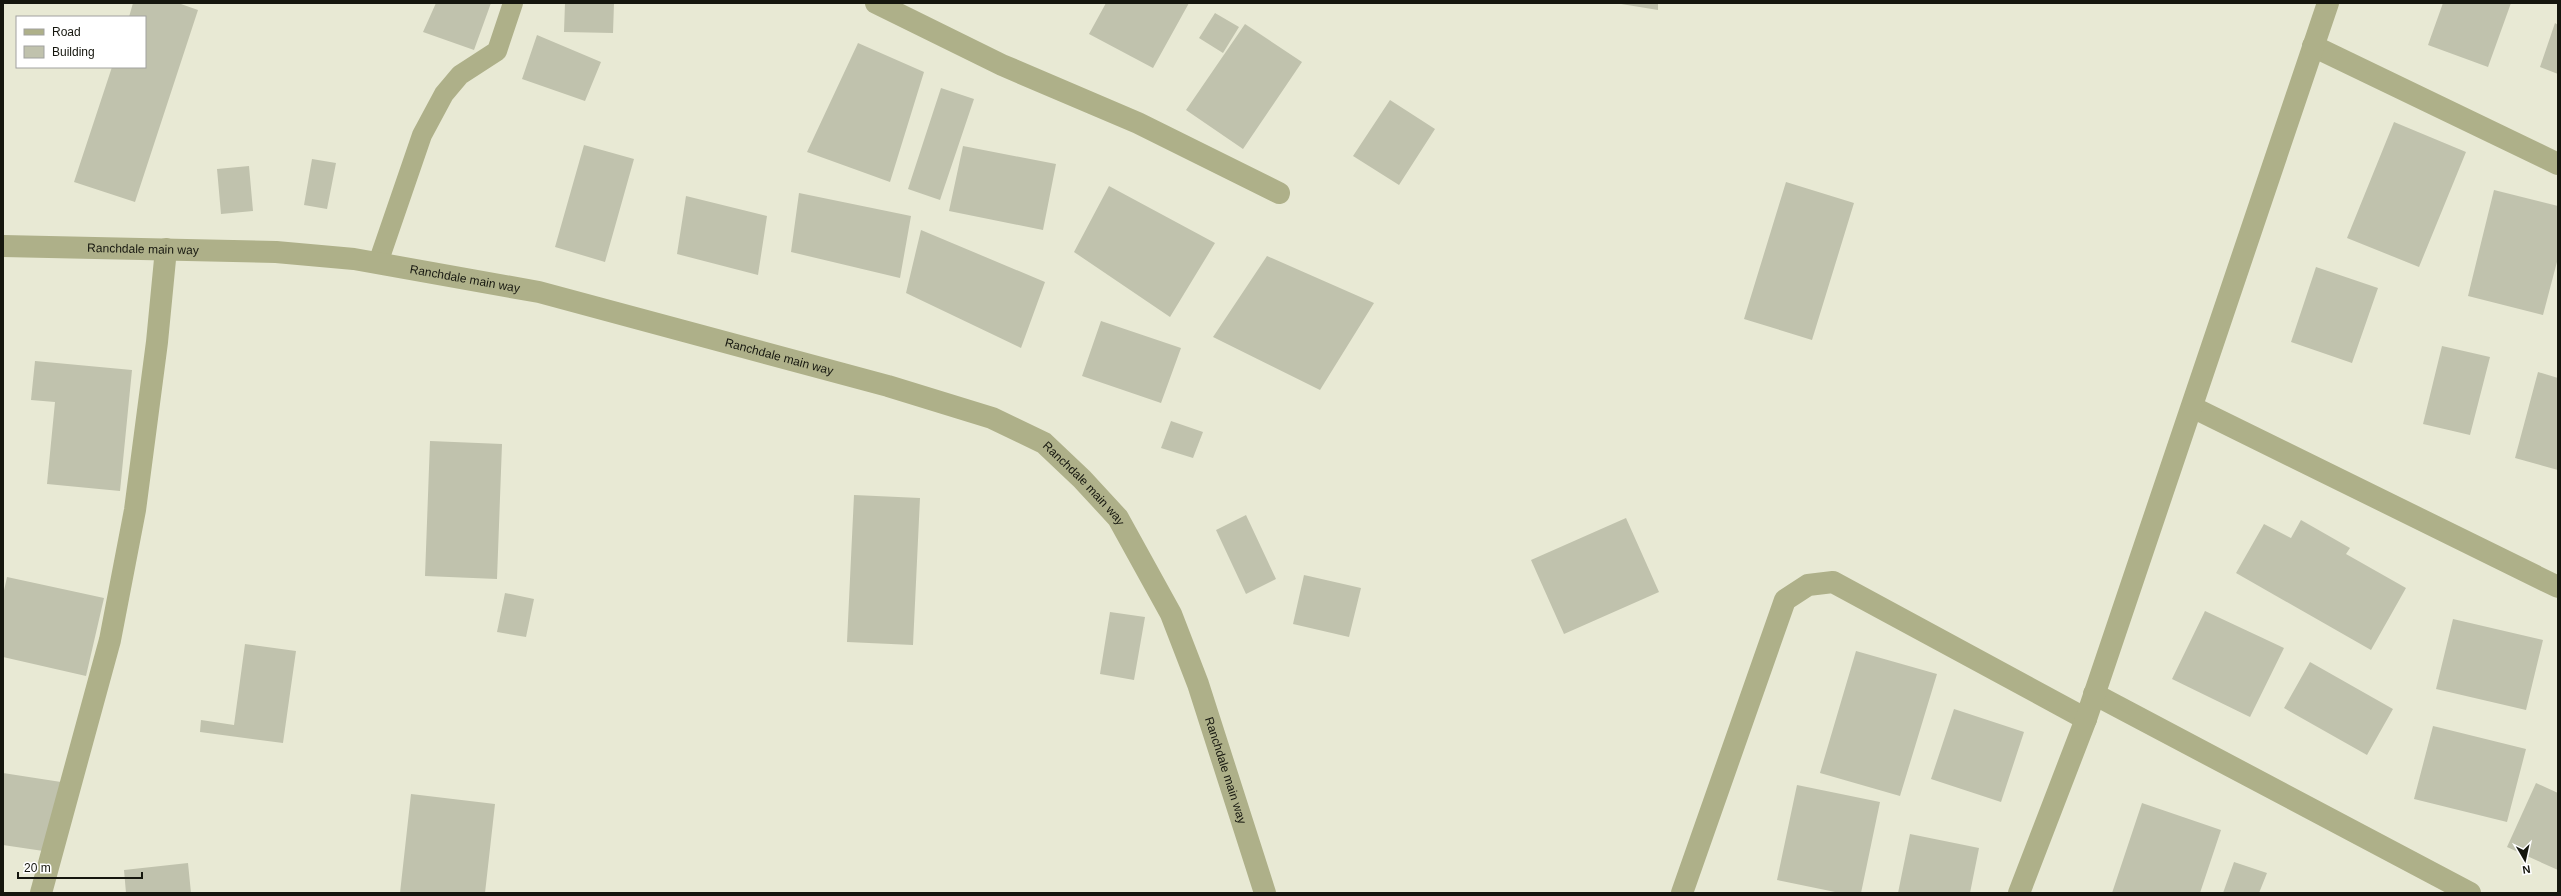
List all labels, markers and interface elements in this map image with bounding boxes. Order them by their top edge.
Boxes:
legend [16,16,146,68]
text: Road [52,25,81,39]
text: Building [52,45,95,59]
street label: Ranchdale main way [87,241,199,257]
street label: Ranchdale main way [409,262,521,295]
street label: Ranchdale main way [723,335,835,378]
street label: Ranchdale main way [1040,439,1128,528]
street label: Ranchdale main way [1202,715,1249,826]
north arrow [2505,840,2545,880]
scale bar [18,854,142,880]
text: 20 m [24,861,51,875]
text: N [2522,863,2531,876]

